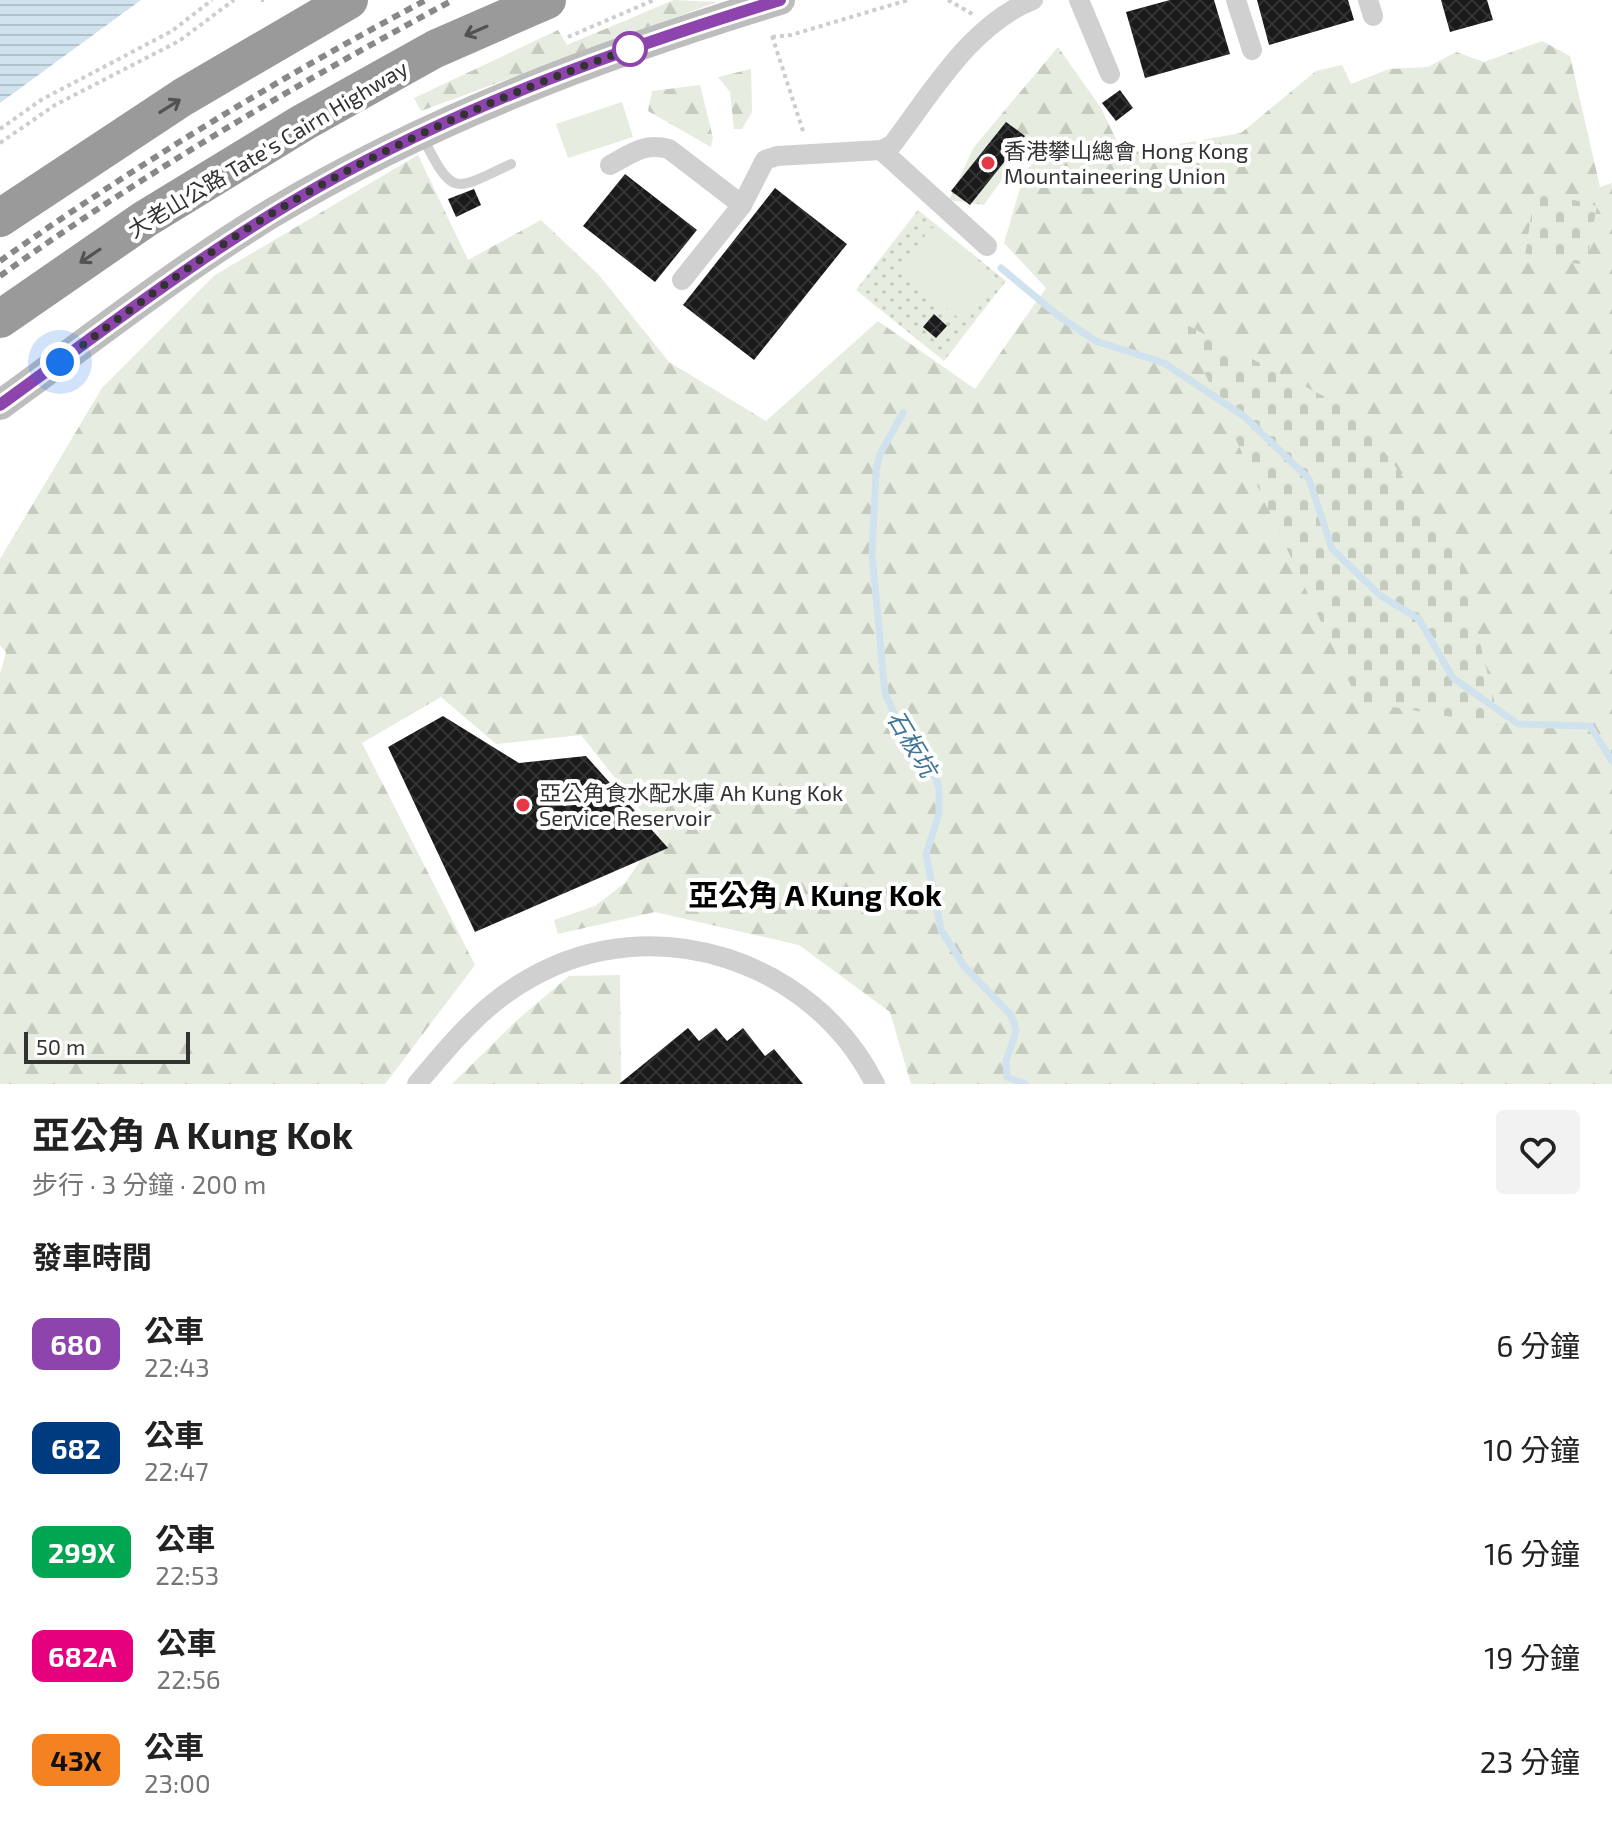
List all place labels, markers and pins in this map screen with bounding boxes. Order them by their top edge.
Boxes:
unlabelled marker [613,32,647,66]
place label: 香港攀山總會 Hong Kong Mountaineering Union [1004,137,1248,188]
marker: 香港攀山總會 Hong Kong Mountaineering Union [979,154,997,172]
place label: 亞公角食水配水庫 Ah Kung Kok Service Reservoir [539,779,843,830]
marker: 亞公角食水配水庫 Ah Kung Kok Service Reservoir [514,796,532,814]

